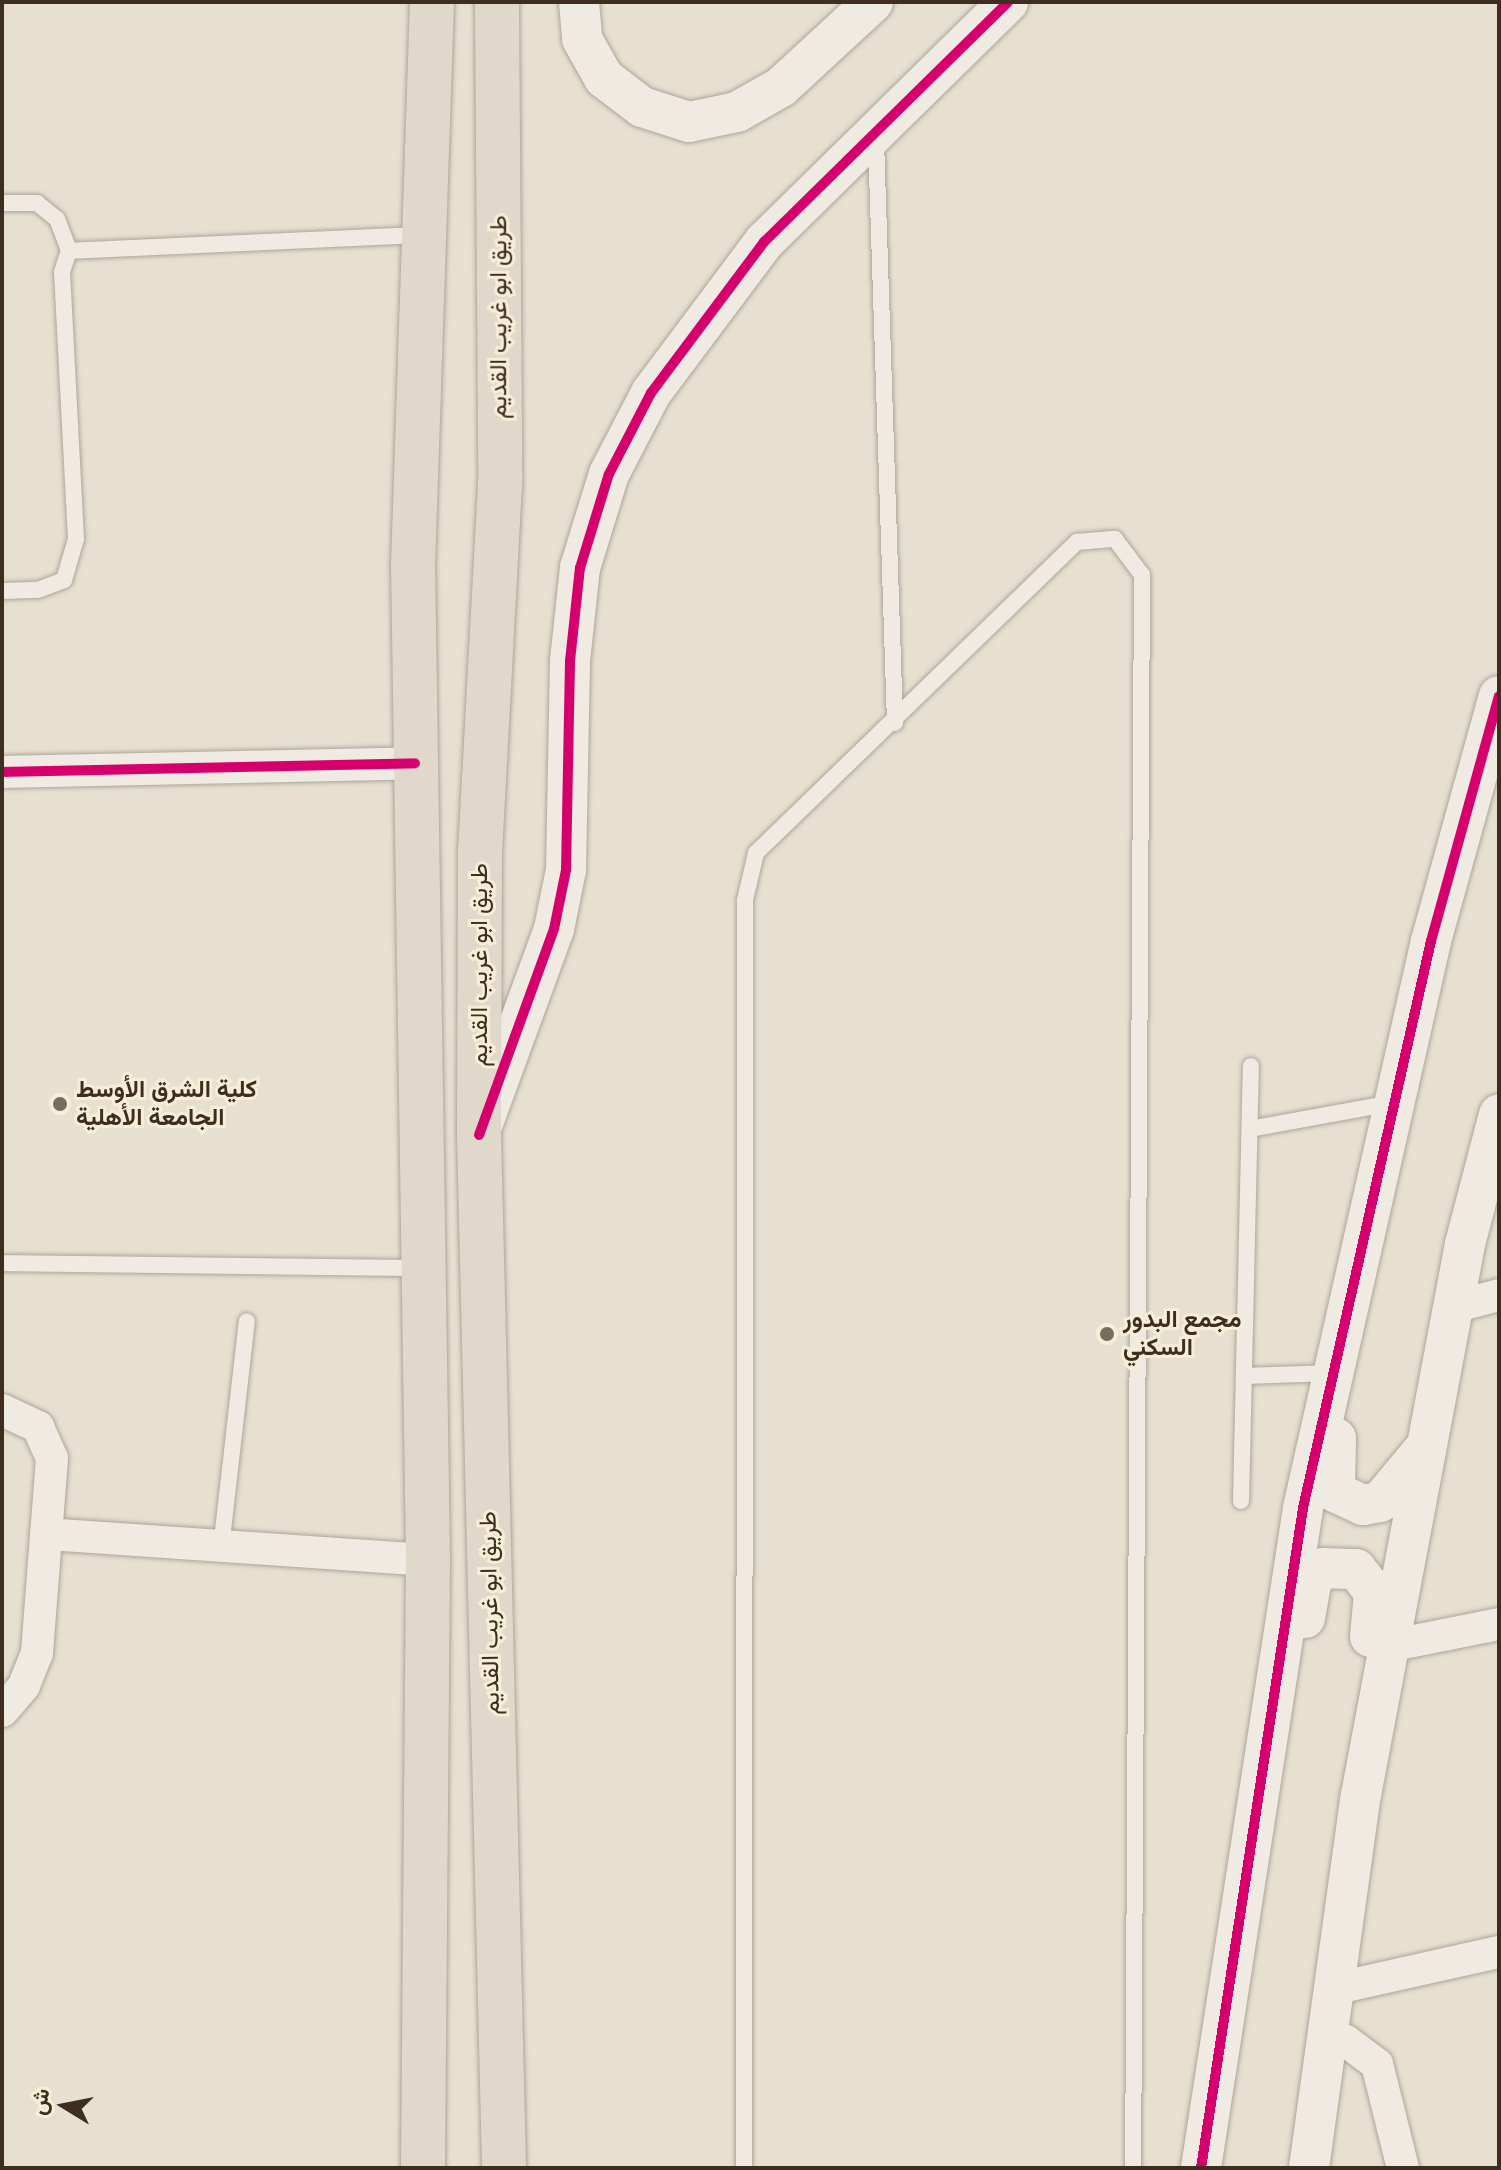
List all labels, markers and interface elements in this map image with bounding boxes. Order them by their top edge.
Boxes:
street label: طريق ابو غريب القديم [485,215,513,419]
street label: طريق ابو غريب القديم [466,863,494,1067]
place label: كلية الشرق الأوسط الجامعة الأهلية [76,1076,257,1132]
marker: كلية الشرق الأوسط الجامعة الأهلية [51,1095,69,1113]
place label: مجمع البدور السكني [1123,1306,1241,1362]
marker: مجمع البدور السكني [1098,1325,1116,1343]
street label: طريق ابو غريب القديم [474,1511,506,1715]
north arrow [24,2066,104,2146]
text: ش [25,2087,54,2117]

